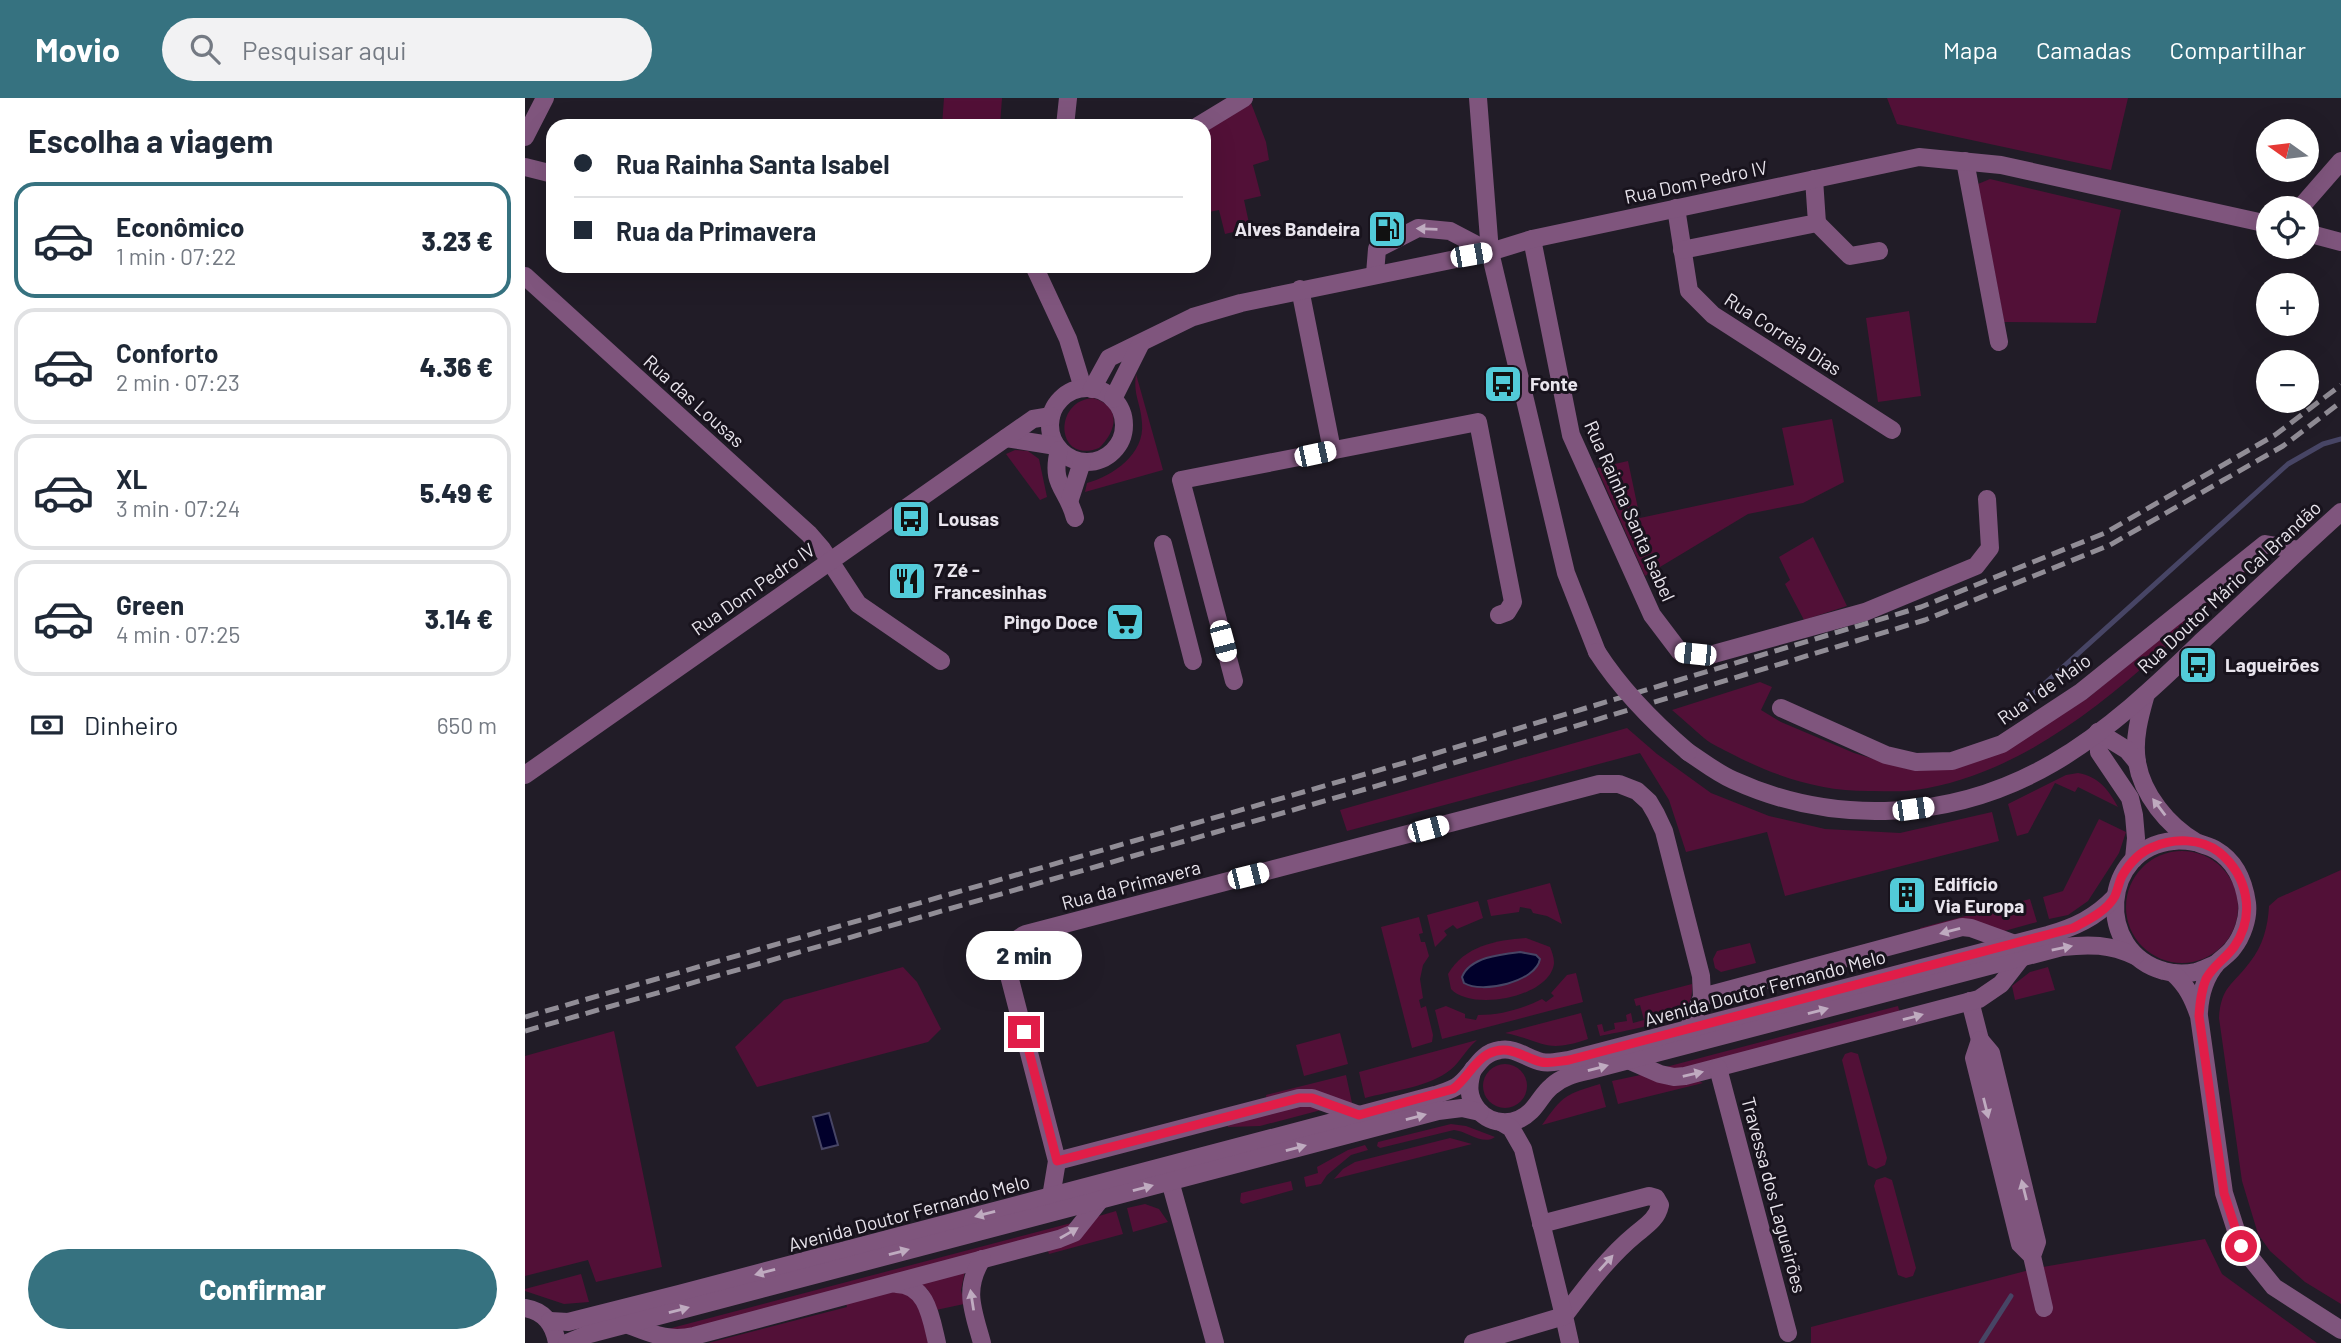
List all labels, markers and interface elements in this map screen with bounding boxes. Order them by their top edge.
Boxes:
search box [162,18,652,81]
text: Movio [35,29,120,69]
icon: search [186,30,224,68]
text: Pesquisar aqui [242,34,407,65]
text: Mapa [1943,35,1998,64]
text: Camadas [2036,35,2132,64]
text: Compartilhar [2170,35,2306,64]
north arrow [2256,119,2319,182]
map controls [2256,119,2319,413]
text: Escolha a viagem [28,121,273,159]
text: Rua Rainha Santa Isabel [616,148,890,179]
street label: Rua Dom Pedro IV [1622,155,1769,208]
button: locate [2256,196,2319,259]
fuel station icon: Alves Bandeira [1366,208,1408,250]
icon: car [32,209,95,272]
text: Econômico [116,211,245,242]
text: Rua da Primavera [616,215,816,246]
place label: Alves Bandeira [1235,217,1360,240]
one-way arrow [1416,224,1438,235]
text: 3.23 € [422,225,493,256]
car [1449,241,1494,269]
text: 1 min · 07:22 [116,242,236,270]
button: + [2256,273,2319,336]
street label: Rua Correia Dias [1720,287,1846,380]
icon: car [32,335,95,398]
text: Conforto [116,337,219,368]
street label: Rua das Lousas [639,349,749,452]
button: − [2256,350,2319,413]
text: 4.36 € [420,351,493,382]
bus stop icon: Fonte [1482,363,1524,405]
text: 2 min · 07:23 [116,368,240,396]
place label: Fonte [1530,372,1578,395]
street label: Rua Rainha Santa Isabel [1580,417,1681,605]
car [1293,439,1338,469]
icon: car [32,461,95,524]
text: XL [116,463,147,494]
text: 5.49 € [420,477,493,508]
text: 3 min · 07:24 [116,494,240,522]
street label: Rua Doutor Mário Cal Brandão [2132,495,2325,678]
bus stop icon: Lousas [890,498,932,540]
place label: Lousas [938,507,999,530]
street label: Rua Dom Pedro IV [687,537,819,640]
place label: 7 Zé - Francesinhas [934,558,1047,603]
restaurant icon: 7 Zé - Francesinhas [886,560,928,602]
icon: car [32,587,95,650]
text: Green [116,589,184,620]
supermarket icon: Pingo Doce [1104,601,1146,643]
text: 3.14 € [425,603,493,634]
place label: Pingo Doce [1004,610,1098,633]
car [1208,618,1239,664]
text: 4 min · 07:25 [116,620,240,648]
car [1674,641,1717,667]
bus stop icon: Lagueirões [2177,644,2219,686]
street label: Rua 1 de Maio [1993,648,2095,729]
place label: Lagueirões [2225,653,2319,676]
icon: cash [28,706,66,744]
text: Dinheiro [84,709,179,740]
text: 650 m [437,711,497,739]
car [1891,796,1936,822]
one-way arrow [2152,798,2166,816]
car [1405,813,1452,845]
street label: Rua da Primavera [1059,855,1203,914]
car [1226,861,1271,891]
place label: Edifício Via Europa [1934,872,2024,917]
building icon: Edifício Via Europa [1886,874,1928,916]
one-way arrow [1938,926,1960,937]
callout: 2 min [966,930,1082,979]
text: 2 min [996,941,1052,969]
one-way arrow [2051,942,2073,953]
street label: Avenida Doutor Fernando Melo [1642,944,1888,1031]
one-way arrow [1807,1005,1829,1016]
one-way arrow [1902,1011,1924,1022]
route end [1008,1016,1040,1048]
one-way arrow [1587,1062,1609,1073]
one-way arrow [1682,1068,1704,1079]
street label: Travessa dos Lagueirões [1737,1094,1812,1295]
one-way arrow [1981,1097,1992,1119]
one-way arrow [1405,1111,1426,1121]
one-way arrow [1285,1142,1307,1153]
street label: Avenida Doutor Fernando Melo [786,1169,1032,1256]
one-way arrow [2018,1179,2029,1201]
one-way arrow [1132,1182,1154,1193]
one-way arrow [974,1210,995,1220]
one-way arrow [1060,1227,1079,1239]
route start [2225,1230,2257,1262]
one-way arrow [888,1246,910,1257]
button: Confirmar [28,1249,497,1329]
one-way arrow [1598,1254,1614,1272]
one-way arrow [754,1267,776,1278]
one-way arrow [966,1289,977,1311]
one-way arrow [668,1304,690,1315]

